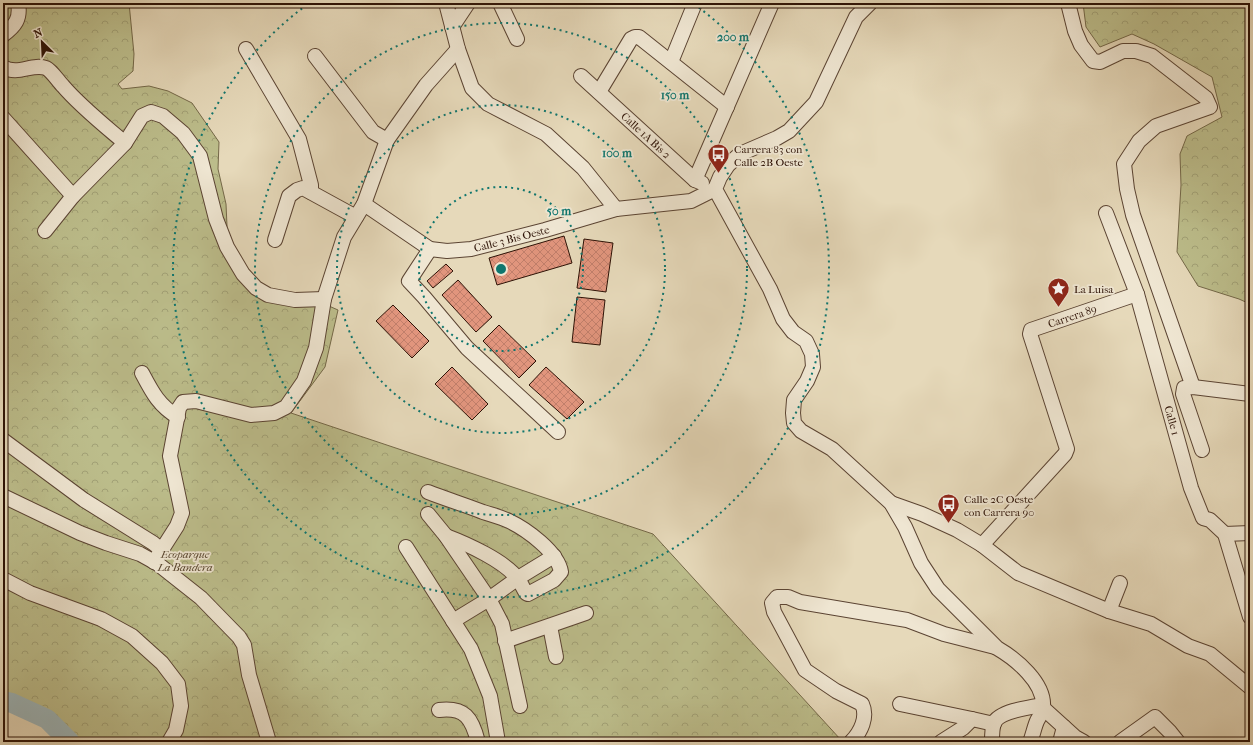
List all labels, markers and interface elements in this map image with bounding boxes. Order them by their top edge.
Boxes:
north arrow [22,22,62,62]
text: N [32,25,45,41]
text: 200 m [717,30,750,44]
text: 150 m [661,88,690,102]
street label: Calle 1A Bis 2 [618,110,673,162]
bus stop icon: Carrera 83 con Calle 2B Oeste [706,142,732,175]
place label: Carrera 83 con Calle 2B Oeste [734,143,804,169]
text: 100 m [602,146,633,160]
text: 50 m [547,204,572,218]
street label: Calle 3 Bis Oeste [472,223,552,255]
centre of rings [494,262,508,276]
place icon: La Luisa [1046,276,1072,309]
place label: La Luisa [1074,283,1114,296]
street label: Carrera 89 [1046,302,1099,331]
street label: Calle 1 [1161,404,1182,437]
bus stop icon: Calle 2C Oeste con Carrera 90 [935,492,961,525]
place label: Calle 2C Oeste con Carrera 90 [964,493,1034,519]
park label: Ecoparque La Bandera [157,548,213,574]

